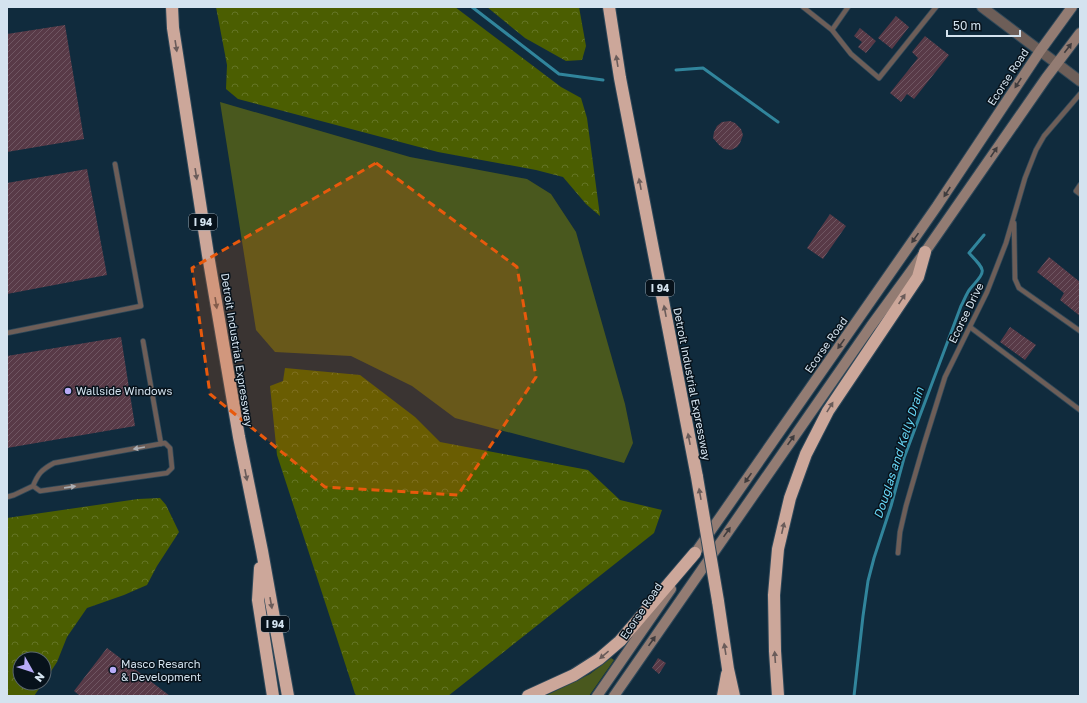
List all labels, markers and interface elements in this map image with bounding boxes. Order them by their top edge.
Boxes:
scale bar [947,12,1020,38]
text: 50 m [953,18,981,33]
one-way arrow [173,40,179,52]
one-way arrow [1064,43,1073,54]
street label: Ecorse Road [984,46,1031,108]
one-way arrow [614,55,620,67]
one-way arrow [1014,78,1022,88]
one-way arrow [990,147,998,158]
one-way arrow [193,168,199,180]
one-way arrow [637,178,643,190]
one-way arrow [943,186,950,198]
road number: I 94 [189,214,217,230]
one-way arrow [911,232,919,243]
street label: Detroit Industrial Expressway [219,272,256,428]
road number: I 94 [646,280,674,296]
street label: Ecorse Drive [945,280,986,345]
one-way arrow [898,294,906,304]
one-way arrow [213,296,219,309]
one-way arrow [662,305,668,317]
street label: Detroit Industrial Expressway [671,306,714,461]
street label: Ecorse Road [802,314,850,375]
one-way arrow [837,339,845,350]
place label: Wallside Windows [76,384,172,397]
water label: Douglas and Kelly Drain [870,385,927,520]
marker: Wallside Windows [63,386,73,396]
one-way arrow [826,402,834,413]
one-way arrow [686,433,692,445]
one-way arrow [787,435,795,446]
one-way arrow [133,445,145,451]
one-way arrow [244,469,250,481]
one-way arrow [744,473,752,483]
one-way arrow [64,483,76,490]
one-way arrow [696,488,702,500]
one-way arrow [781,522,787,534]
one-way arrow [723,527,731,538]
street label: Ecorse Road [617,580,664,641]
one-way arrow [269,597,275,609]
road number: I 94 [261,616,289,632]
one-way arrow [648,636,656,646]
one-way arrow [722,643,728,655]
one-way arrow [598,650,609,659]
north arrow [12,651,52,691]
one-way arrow [772,651,779,663]
place label: Masco Resarch & Development [121,657,201,683]
marker: Masco Resarch & Development [108,665,118,675]
text: N [32,670,48,685]

